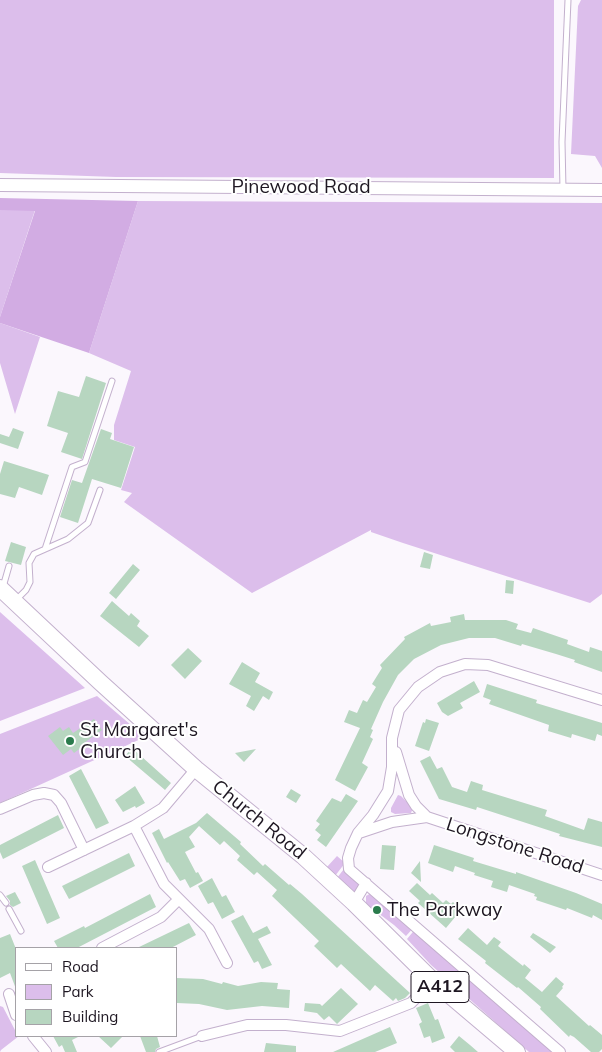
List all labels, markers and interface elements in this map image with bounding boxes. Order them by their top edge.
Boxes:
street label: Pinewood Road [231,176,371,198]
place label: St Margaret's Church [80,719,198,763]
marker: St Margaret's Church [64,735,76,747]
street label: Church Road [208,775,310,865]
street label: Longstone Road [443,813,587,879]
place label: The Parkway [387,899,502,921]
marker: The Parkway [371,904,383,916]
legend [15,947,178,1037]
text: Road [62,957,99,976]
road number: A412 [411,972,469,1002]
text: Park [62,982,94,1001]
text: Building [62,1007,118,1026]

